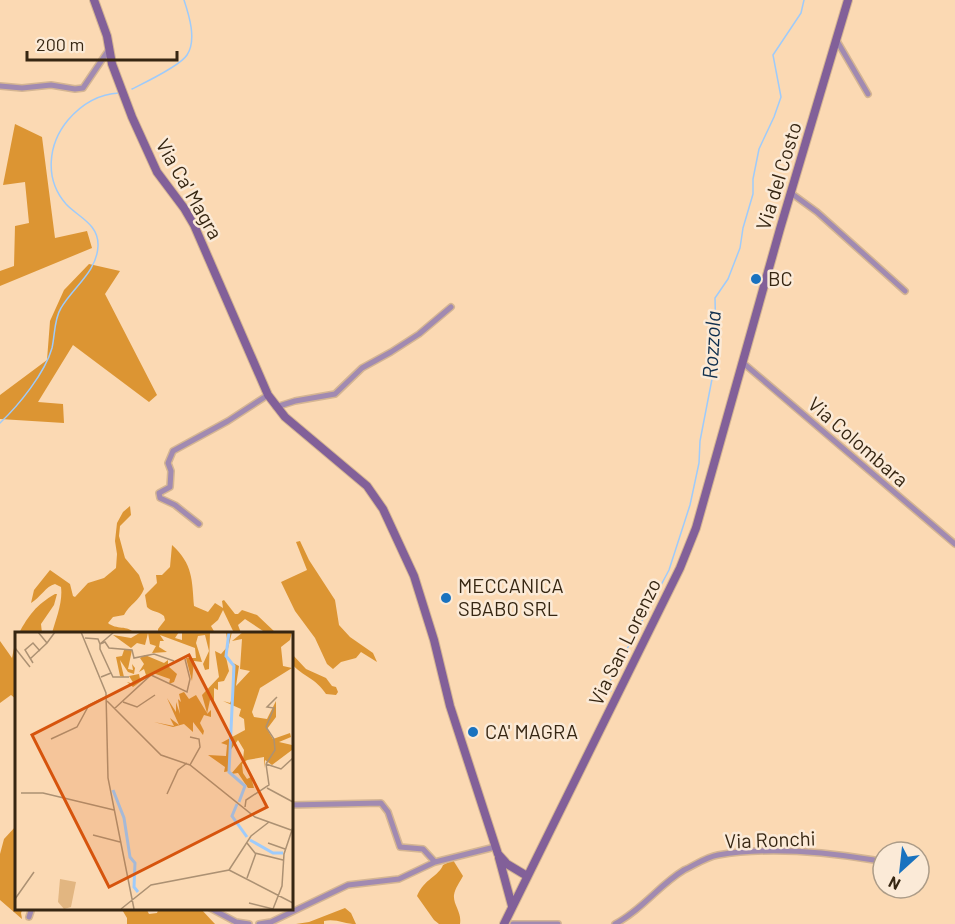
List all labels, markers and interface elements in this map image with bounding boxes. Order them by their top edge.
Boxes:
scale bar [27,24,177,62]
text: 200 m [36,33,84,55]
street label: Via del Costo [750,119,806,233]
street label: Via Ca' Magra [151,134,228,243]
place label: BC [768,266,793,290]
marker: BC [749,272,763,286]
water label: Rozzola [696,310,725,380]
street label: Via Colombara [804,391,914,491]
place label: MECCANICA SBABO SRL [458,573,564,620]
street label: Via San Lorenzo [583,574,665,709]
marker: MECCANICA SBABO SRL [439,591,453,605]
inset map [15,632,292,909]
place label: CA' MAGRA [485,719,578,743]
marker: CA' MAGRA [466,725,480,739]
street label: Via Ronchi [724,825,816,853]
north arrow [871,840,931,900]
text: N [885,873,903,895]

